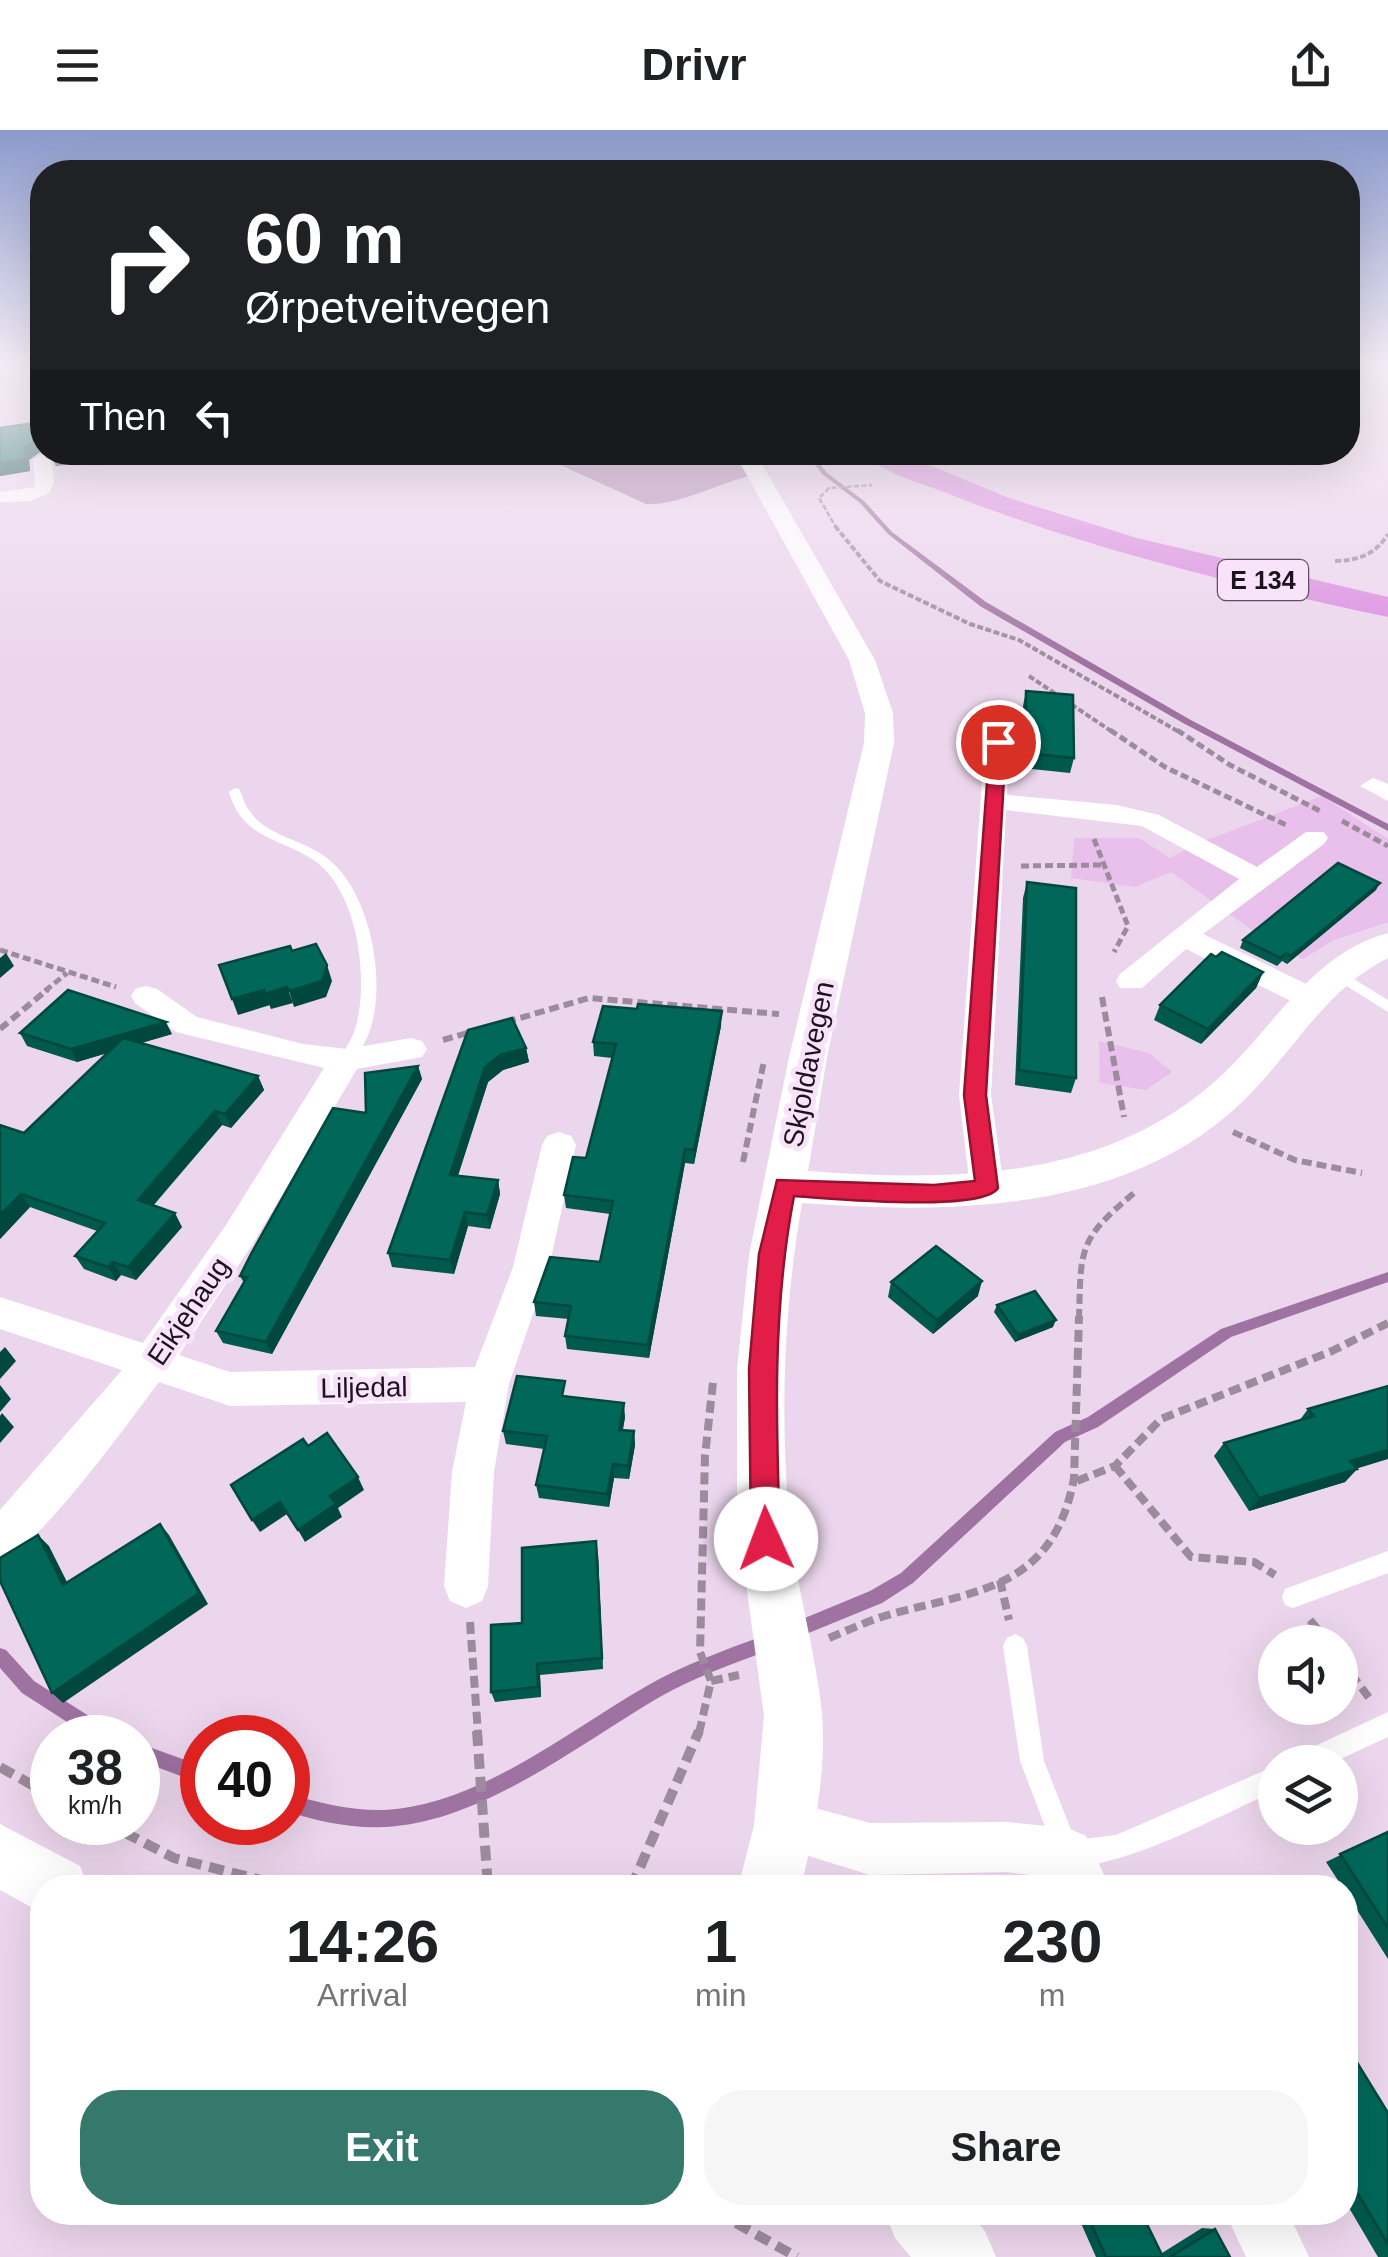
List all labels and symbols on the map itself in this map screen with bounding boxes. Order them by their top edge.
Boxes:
road number: E 134 [1218,560,1308,600]
pin [956,700,1041,785]
street label: Skjoldavegen [777,979,840,1150]
street label: Eikjehaug [141,1252,236,1371]
street label: Liljedal [320,1371,408,1404]
position arrow [714,1487,818,1591]
speed limit sign: 40 [180,1715,310,1845]

